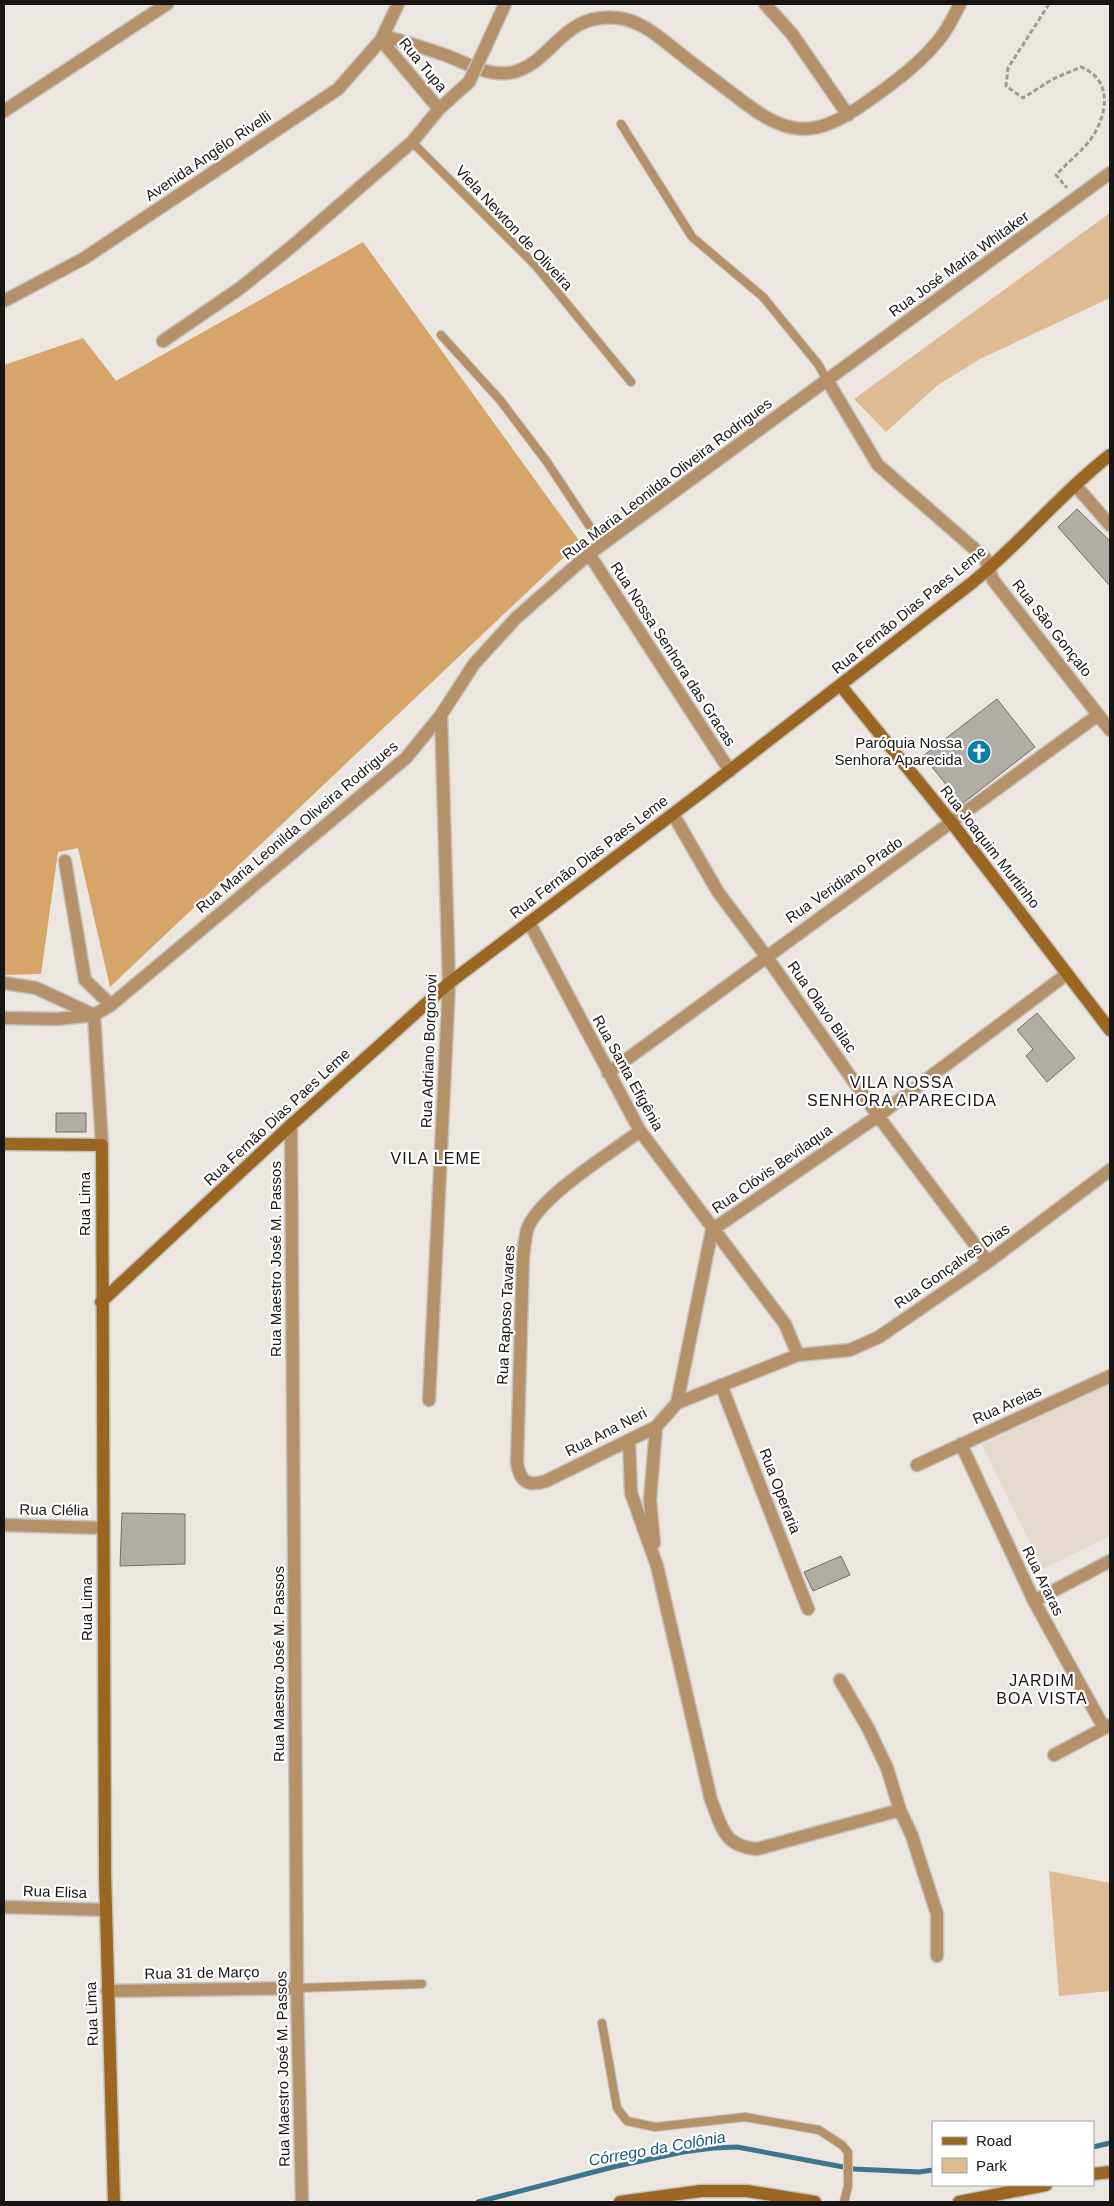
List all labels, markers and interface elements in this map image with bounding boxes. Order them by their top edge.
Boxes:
street label: Rua Tupa [396,34,451,96]
street label: Avenida Angêlo Rivelli [142,107,274,204]
street label: Viela Newton de Oliveira [452,162,577,294]
street label: Rua José Maria Whitaker [886,207,1032,320]
street label: Rua Maria Leonilda Oliveira Rodrigues [559,394,775,563]
street label: Rua Fernão Dias Paes Leme [828,542,989,677]
street label: Rua Nossa Senhora das Gracas [607,559,739,749]
street label: Rua São Gonçalo [1009,576,1096,680]
place label: Paróquia Nossa Senhora Aparecida [834,734,963,768]
street label: Rua Maria Leonilda Oliveira Rodrigues [193,737,401,916]
church icon: Paróquia Nossa Senhora Aparecida [966,739,992,765]
street label: Rua Joaquim Murtinho [937,782,1044,911]
street label: Rua Fernão Dias Paes Leme [506,792,671,922]
street label: Rua Veridiano Prado [782,833,905,926]
street label: Rua Olavo Bilac [785,958,860,1056]
street label: Rua Adriano Borgonovi [417,974,440,1128]
street label: Rua Santa Efigênia [590,1012,668,1134]
street label: Rua Fernão Dias Paes Leme [200,1044,353,1189]
district label: VILA NOSSA SENHORA APARECIDA [807,1074,997,1109]
street label: Rua Clóvis Bevilaqua [708,1120,836,1216]
district label: VILA LEME [391,1150,481,1167]
street label: Rua Maestro José M. Passos [267,1161,284,1357]
street label: Rua Lima [76,1171,93,1236]
street label: Rua Gonçalves Dias [891,1219,1013,1312]
street label: Rua Raposo Tavares [493,1245,518,1385]
street label: Rua Areias [970,1382,1044,1427]
street label: Rua Ana Neri [562,1404,649,1459]
street label: Rua Operaria [756,1446,805,1537]
street label: Rua Clélia [19,1500,89,1519]
street label: Rua Araras [1019,1543,1068,1618]
street label: Rua Maestro José M. Passos [270,1566,287,1762]
street label: Rua Lima [78,1576,95,1641]
district label: JARDIM BOA VISTA [996,1672,1088,1707]
street label: Rua Elisa [23,1882,88,1901]
street label: Rua 31 de Março [144,1963,260,1982]
street label: Rua Maestro José M. Passos [272,1971,293,2167]
street label: Rua Lima [82,1981,101,2046]
legend [932,2121,1094,2186]
water label: Córrego da Colônia [587,2128,727,2169]
text: Road [976,2132,1012,2149]
text: Park [976,2157,1007,2174]

